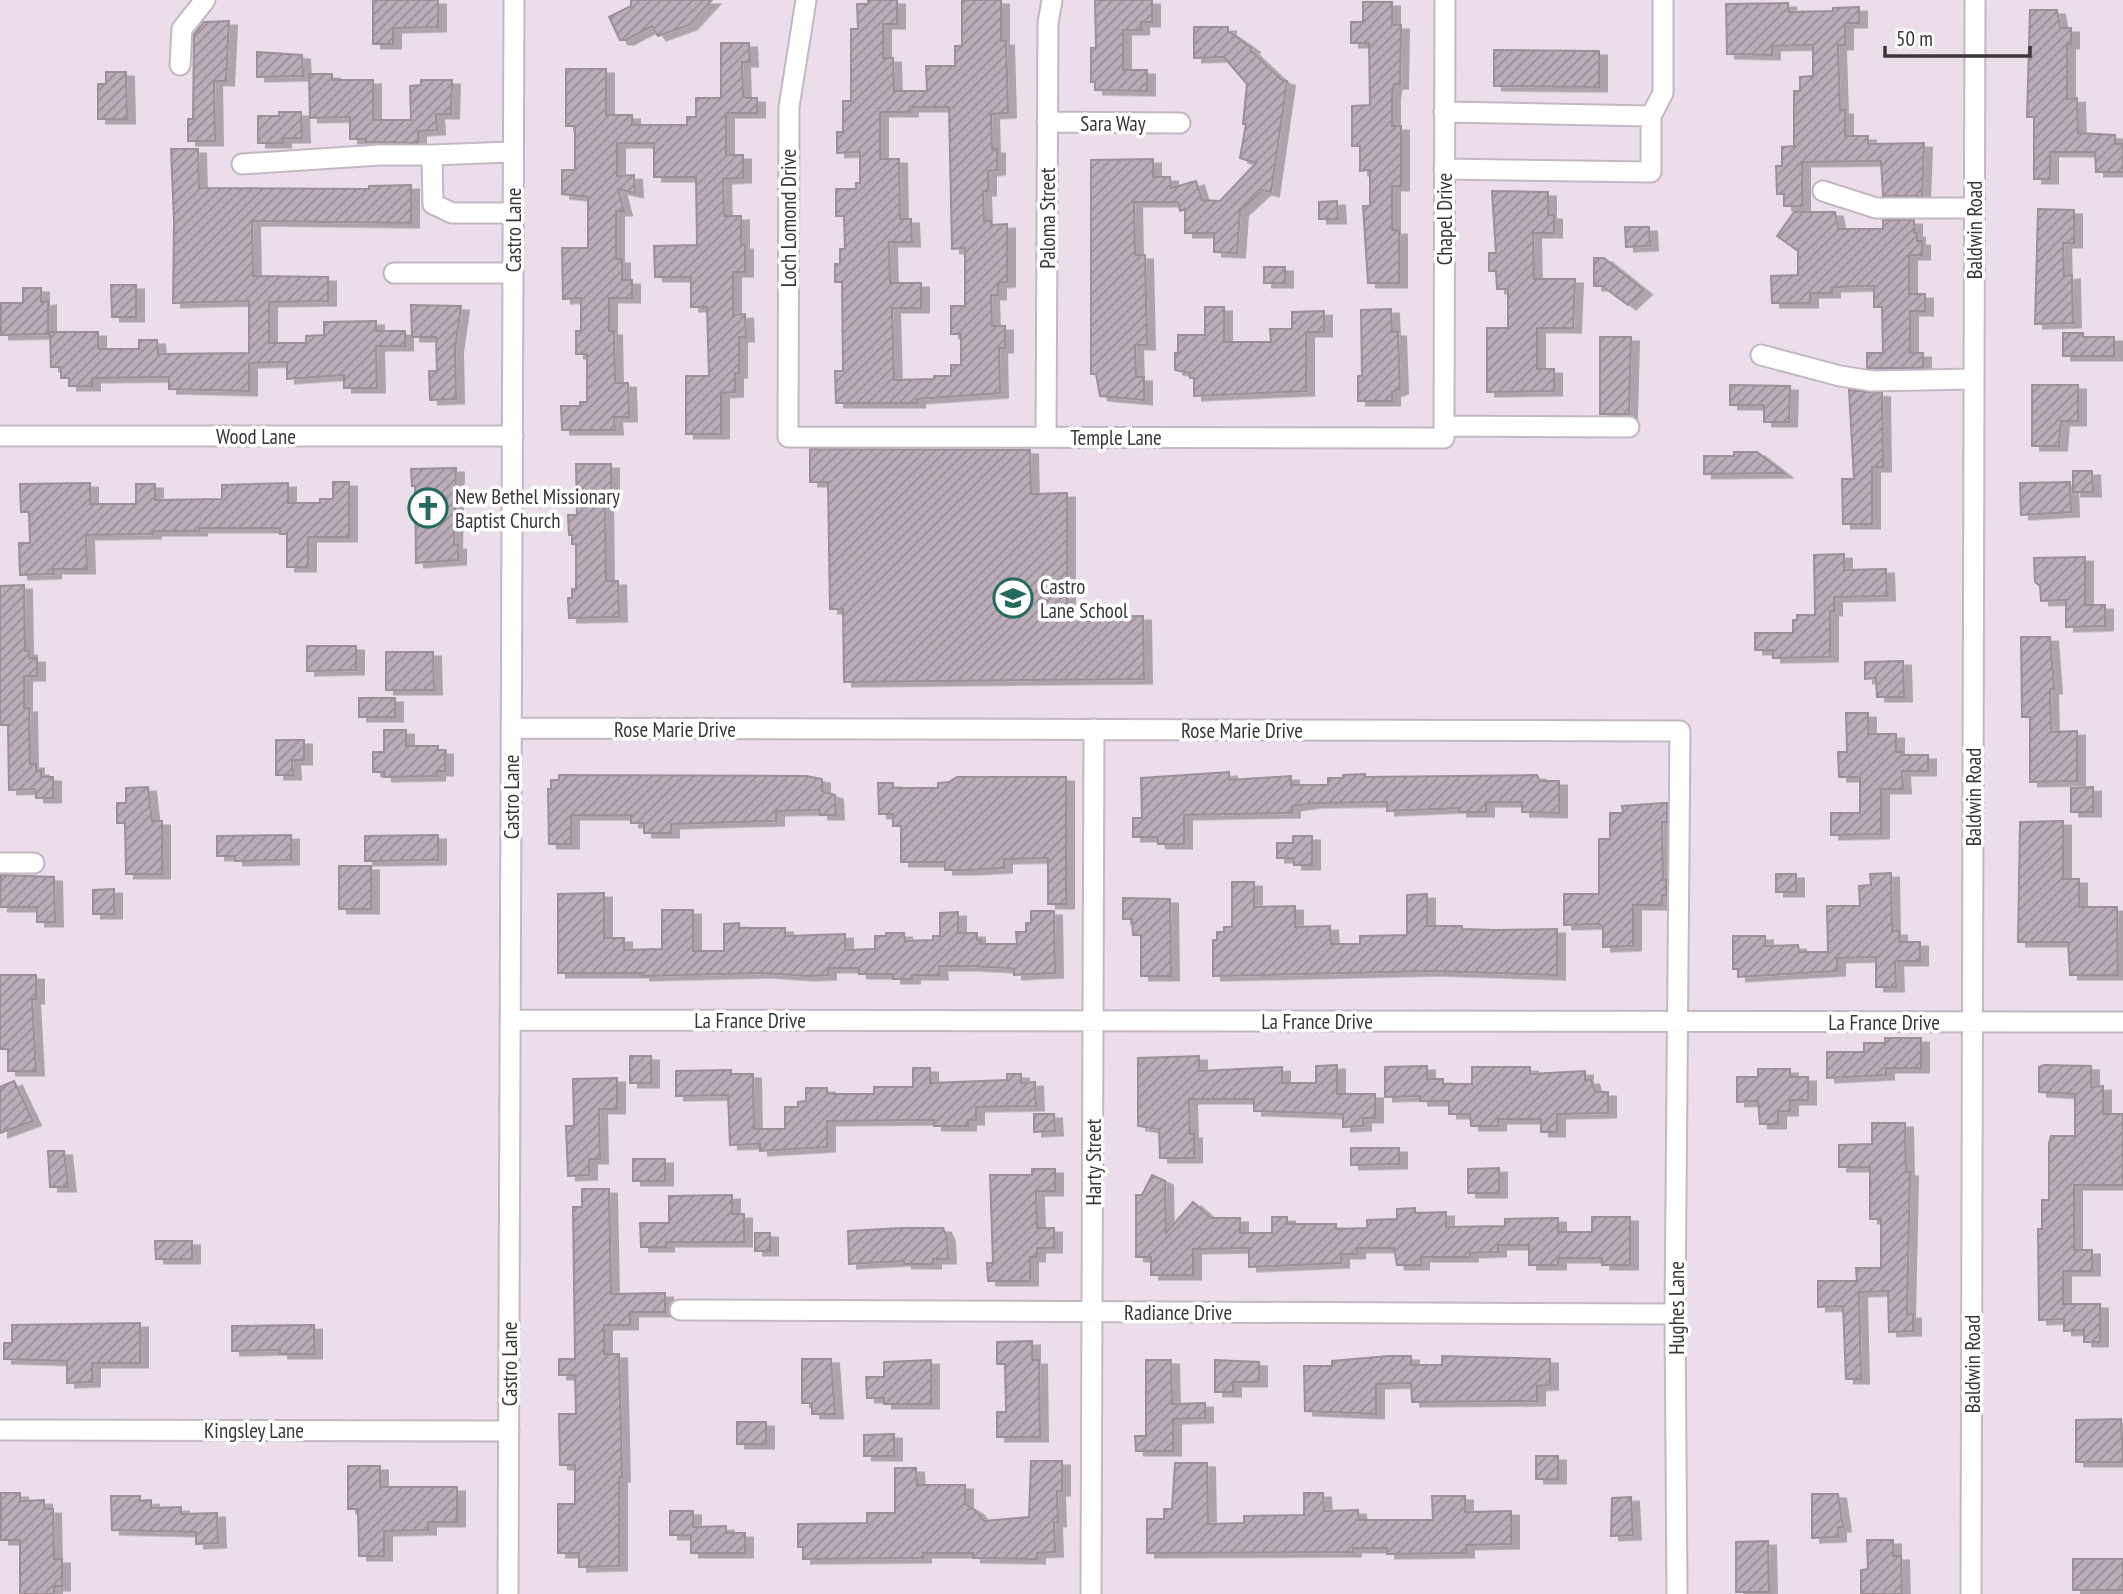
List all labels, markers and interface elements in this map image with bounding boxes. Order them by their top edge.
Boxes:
scale bar [1885,14,2030,58]
text: 50 m [1896,25,1933,52]
street label: Sara Way [1080,110,1146,137]
street label: Loch Lomond Drive [775,149,802,287]
street label: Paloma Street [1034,167,1061,269]
street label: Chapel Drive [1431,173,1458,265]
street label: Baldwin Road [1961,181,1988,279]
street label: Castro Lane [500,188,527,272]
street label: Wood Lane [216,423,296,450]
street label: Temple Lane [1070,424,1162,451]
place label: New Bethel Missionary Baptist Church [455,483,620,534]
church icon: New Bethel Missionary Baptist Church [407,487,449,529]
place label: Castro Lane School [1040,573,1128,624]
school or university icon: Castro Lane School [992,577,1034,619]
street label: Rose Marie Drive [614,716,736,743]
street label: Rose Marie Drive [1181,717,1303,744]
street label: Baldwin Road [1960,748,1987,846]
street label: Castro Lane [498,755,525,839]
street label: La France Drive [694,1007,806,1034]
street label: La France Drive [1261,1008,1373,1035]
street label: La France Drive [1828,1009,1940,1036]
street label: Harty Street [1080,1118,1107,1205]
street label: Hughes Lane [1663,1261,1690,1355]
street label: Radiance Drive [1124,1299,1232,1326]
street label: Baldwin Road [1959,1315,1986,1413]
street label: Castro Lane [496,1322,523,1406]
street label: Kingsley Lane [204,1417,304,1444]

